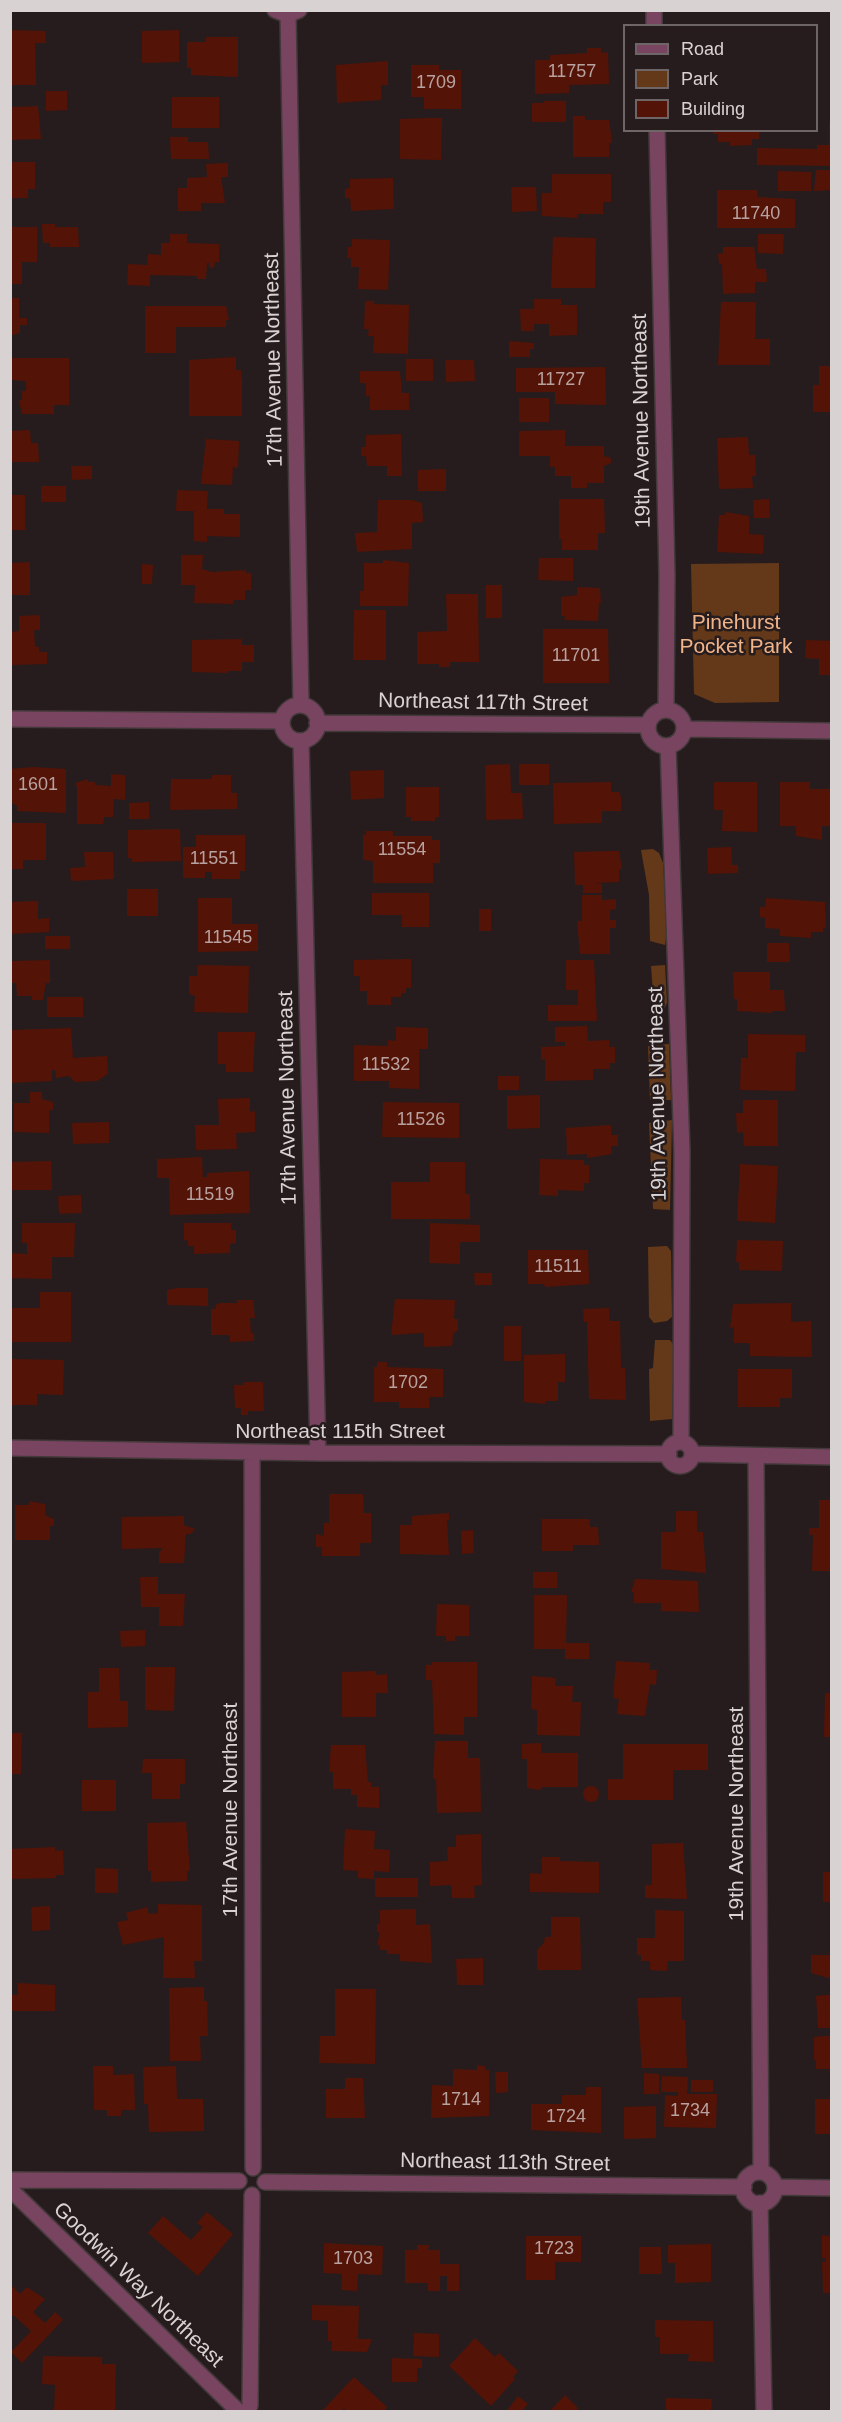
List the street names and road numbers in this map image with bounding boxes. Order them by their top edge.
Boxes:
street label: 17th Avenue Northeast [260,253,288,467]
street label: 19th Avenue Northeast [628,314,656,528]
street label: Northeast 117th Street [378,689,588,717]
street label: 19th Avenue Northeast [644,987,672,1201]
street label: 17th Avenue Northeast [274,991,302,1205]
street label: Northeast 115th Street [235,1419,445,1445]
street label: 17th Avenue Northeast [218,1703,244,1917]
street label: 19th Avenue Northeast [724,1707,750,1921]
street label: Northeast 113th Street [400,2149,610,2177]
street label: Goodwin Way Northeast [48,2197,228,2373]

